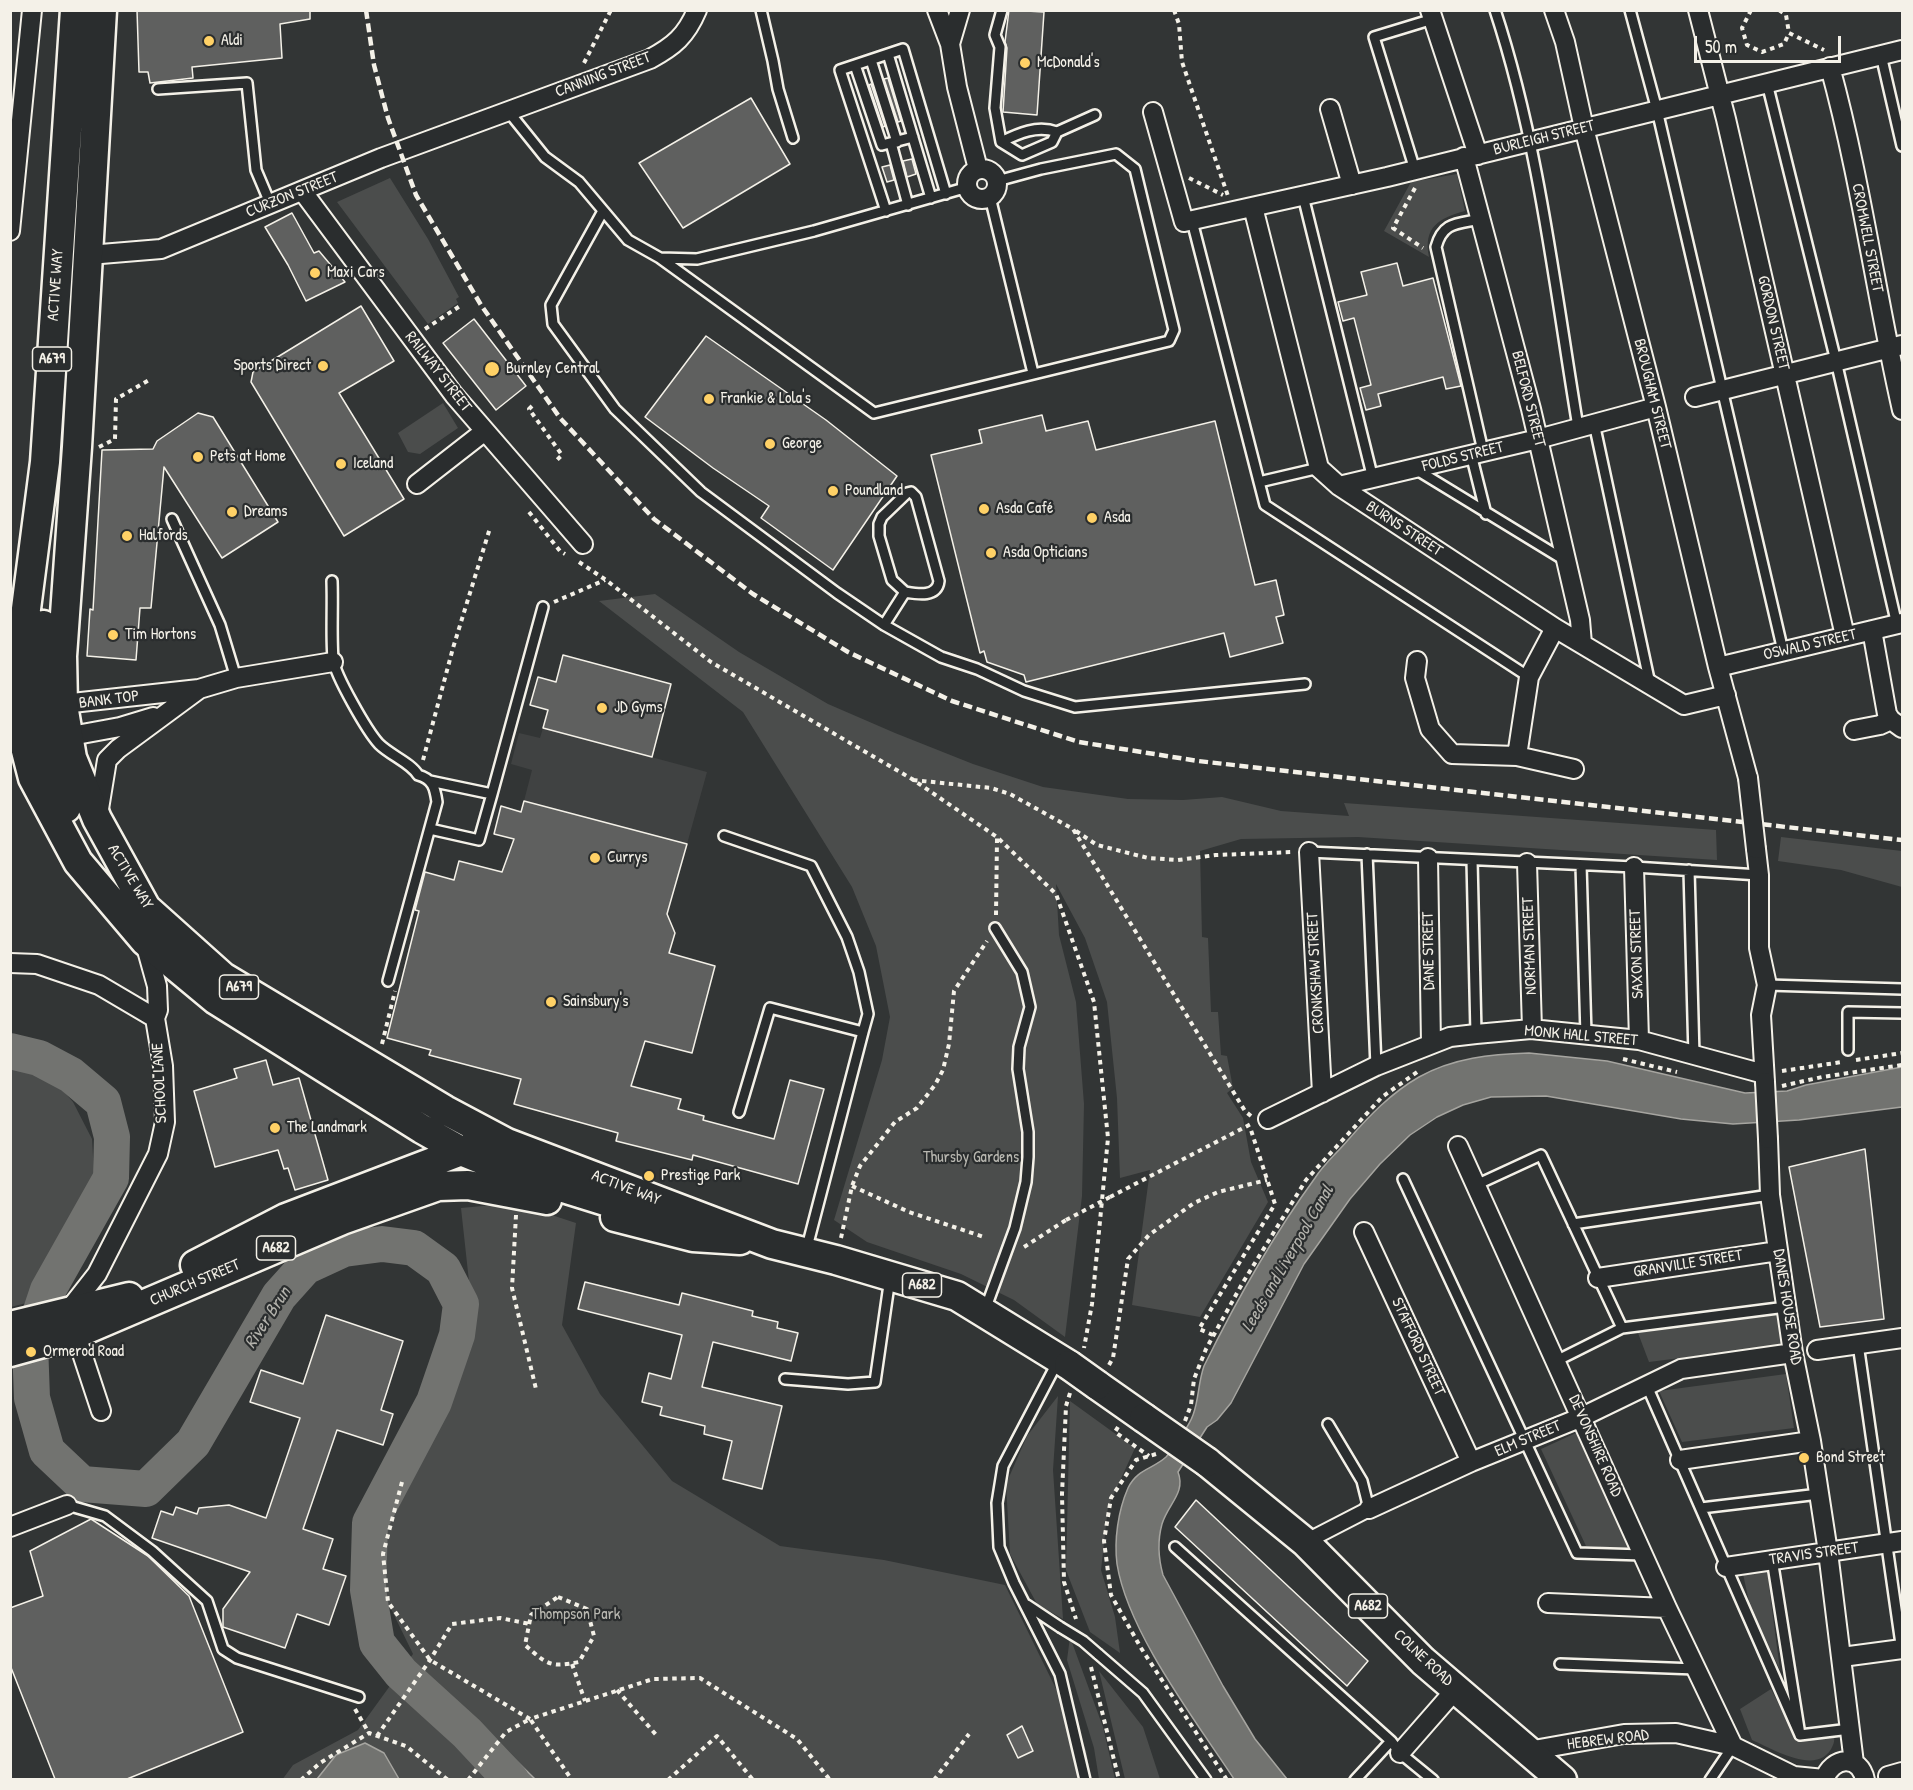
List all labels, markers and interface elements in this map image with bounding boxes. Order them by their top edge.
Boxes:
scale bar [1697,24,1844,62]
place label: Aldi [221,31,243,51]
marker: Aldi [202,34,216,48]
text: 50 m [1705,34,1737,59]
street label: CANNING STREET [552,48,654,102]
place label: McDonald's [1037,53,1100,73]
marker: McDonald's [1018,56,1032,70]
street label: BURLEIGH STREET [1491,116,1597,160]
street label: CURZON STREET [243,168,341,222]
street label: CROMWELL STREET [1847,182,1887,294]
street label: ACTIVE WAY [44,248,68,322]
place label: Maxi Cars [327,263,385,283]
marker: Maxi Cars [308,266,322,280]
street label: GORDON STREET [1753,274,1793,372]
street label: RAILWAY STREET [401,328,475,416]
street label: BROUGHAM STREET [1629,337,1675,451]
road number: A679 [32,347,72,371]
street label: BELFORD STREET [1507,349,1549,449]
place label: Sports Direct [233,356,311,376]
marker: Sports Direct [316,359,330,373]
place label: Burnley Central [506,359,600,379]
marker: Burnley Central [483,360,501,378]
place label: Frankie & Lola's [721,389,811,409]
marker: Frankie & Lola's [702,392,716,406]
place label: George [782,434,822,454]
marker: George [763,437,777,451]
street label: FOLDS STREET [1420,438,1506,476]
place label: Pets at Home [210,447,286,467]
marker: Pets at Home [191,450,205,464]
place label: Iceland [353,454,393,474]
marker: Iceland [334,457,348,471]
place label: Poundland [845,481,903,501]
marker: Poundland [826,484,840,498]
street label: BURNS STREET [1362,497,1446,561]
place label: Asda Café [996,499,1053,519]
place label: Dreams [244,502,287,522]
marker: Asda Café [977,502,991,516]
marker: Dreams [225,505,239,519]
place label: Asda [1104,508,1130,528]
marker: Asda [1085,511,1099,525]
place label: Halfords [139,526,188,546]
marker: Halfords [120,529,134,543]
place label: Asda Opticians [1003,543,1087,563]
marker: Asda Opticians [984,546,998,560]
place label: Tim Hortons [125,625,196,645]
street label: OSWALD STREET [1762,625,1858,665]
marker: Tim Hortons [106,628,120,642]
street label: BANK TOP [78,687,140,713]
place label: JD Gyms [614,698,663,718]
marker: JD Gyms [595,701,609,715]
street label: ACTIVE WAY [103,841,157,913]
place label: Currys [607,848,647,868]
marker: Currys [588,851,602,865]
street label: NORMAN STREET [1519,897,1541,995]
street label: SAXON STREET [1626,909,1648,999]
street label: CRONKSHAW STREET [1303,912,1329,1034]
street label: DANE STREET [1419,912,1439,990]
road number: A679 [220,975,258,999]
place label: Sainsbury's [563,992,628,1012]
marker: Sainsbury's [544,995,558,1009]
street label: MONK HALL STREET [1524,1021,1638,1051]
street label: SCHOOL LANE [148,1042,172,1124]
place label: The Landmark [287,1118,367,1138]
marker: The Landmark [268,1121,282,1135]
park label: Thursby Gardens [923,1148,1019,1168]
street label: ACTIVE WAY [589,1166,663,1210]
place label: Prestige Park [661,1166,740,1186]
marker: Prestige Park [642,1169,656,1183]
water label: Leeds and Liverpool Canal [1237,1182,1339,1336]
road number: A682 [256,1236,296,1260]
street label: GRANVILLE STREET [1632,1246,1744,1282]
street label: DANES HOUSE ROAD [1768,1248,1806,1366]
street label: CHURCH STREET [147,1255,243,1311]
road number: A682 [902,1273,942,1297]
water label: River Brun [240,1283,296,1353]
street label: STAFFORD STREET [1387,1295,1449,1399]
place label: Ormerod Road [43,1342,124,1362]
marker: Ormerod Road [24,1345,38,1359]
street label: DEVONSHIRE ROAD [1564,1392,1626,1500]
street label: ELM STREET [1492,1416,1564,1462]
place label: Bond Street [1816,1448,1885,1468]
marker: Bond Street [1797,1451,1811,1465]
street label: TRAVIS STREET [1768,1538,1860,1570]
road number: A682 [1348,1594,1388,1618]
park label: Thompson Park [532,1605,620,1625]
street label: COLNE ROAD [1389,1626,1457,1690]
street label: HEBREW ROAD [1566,1725,1650,1755]

